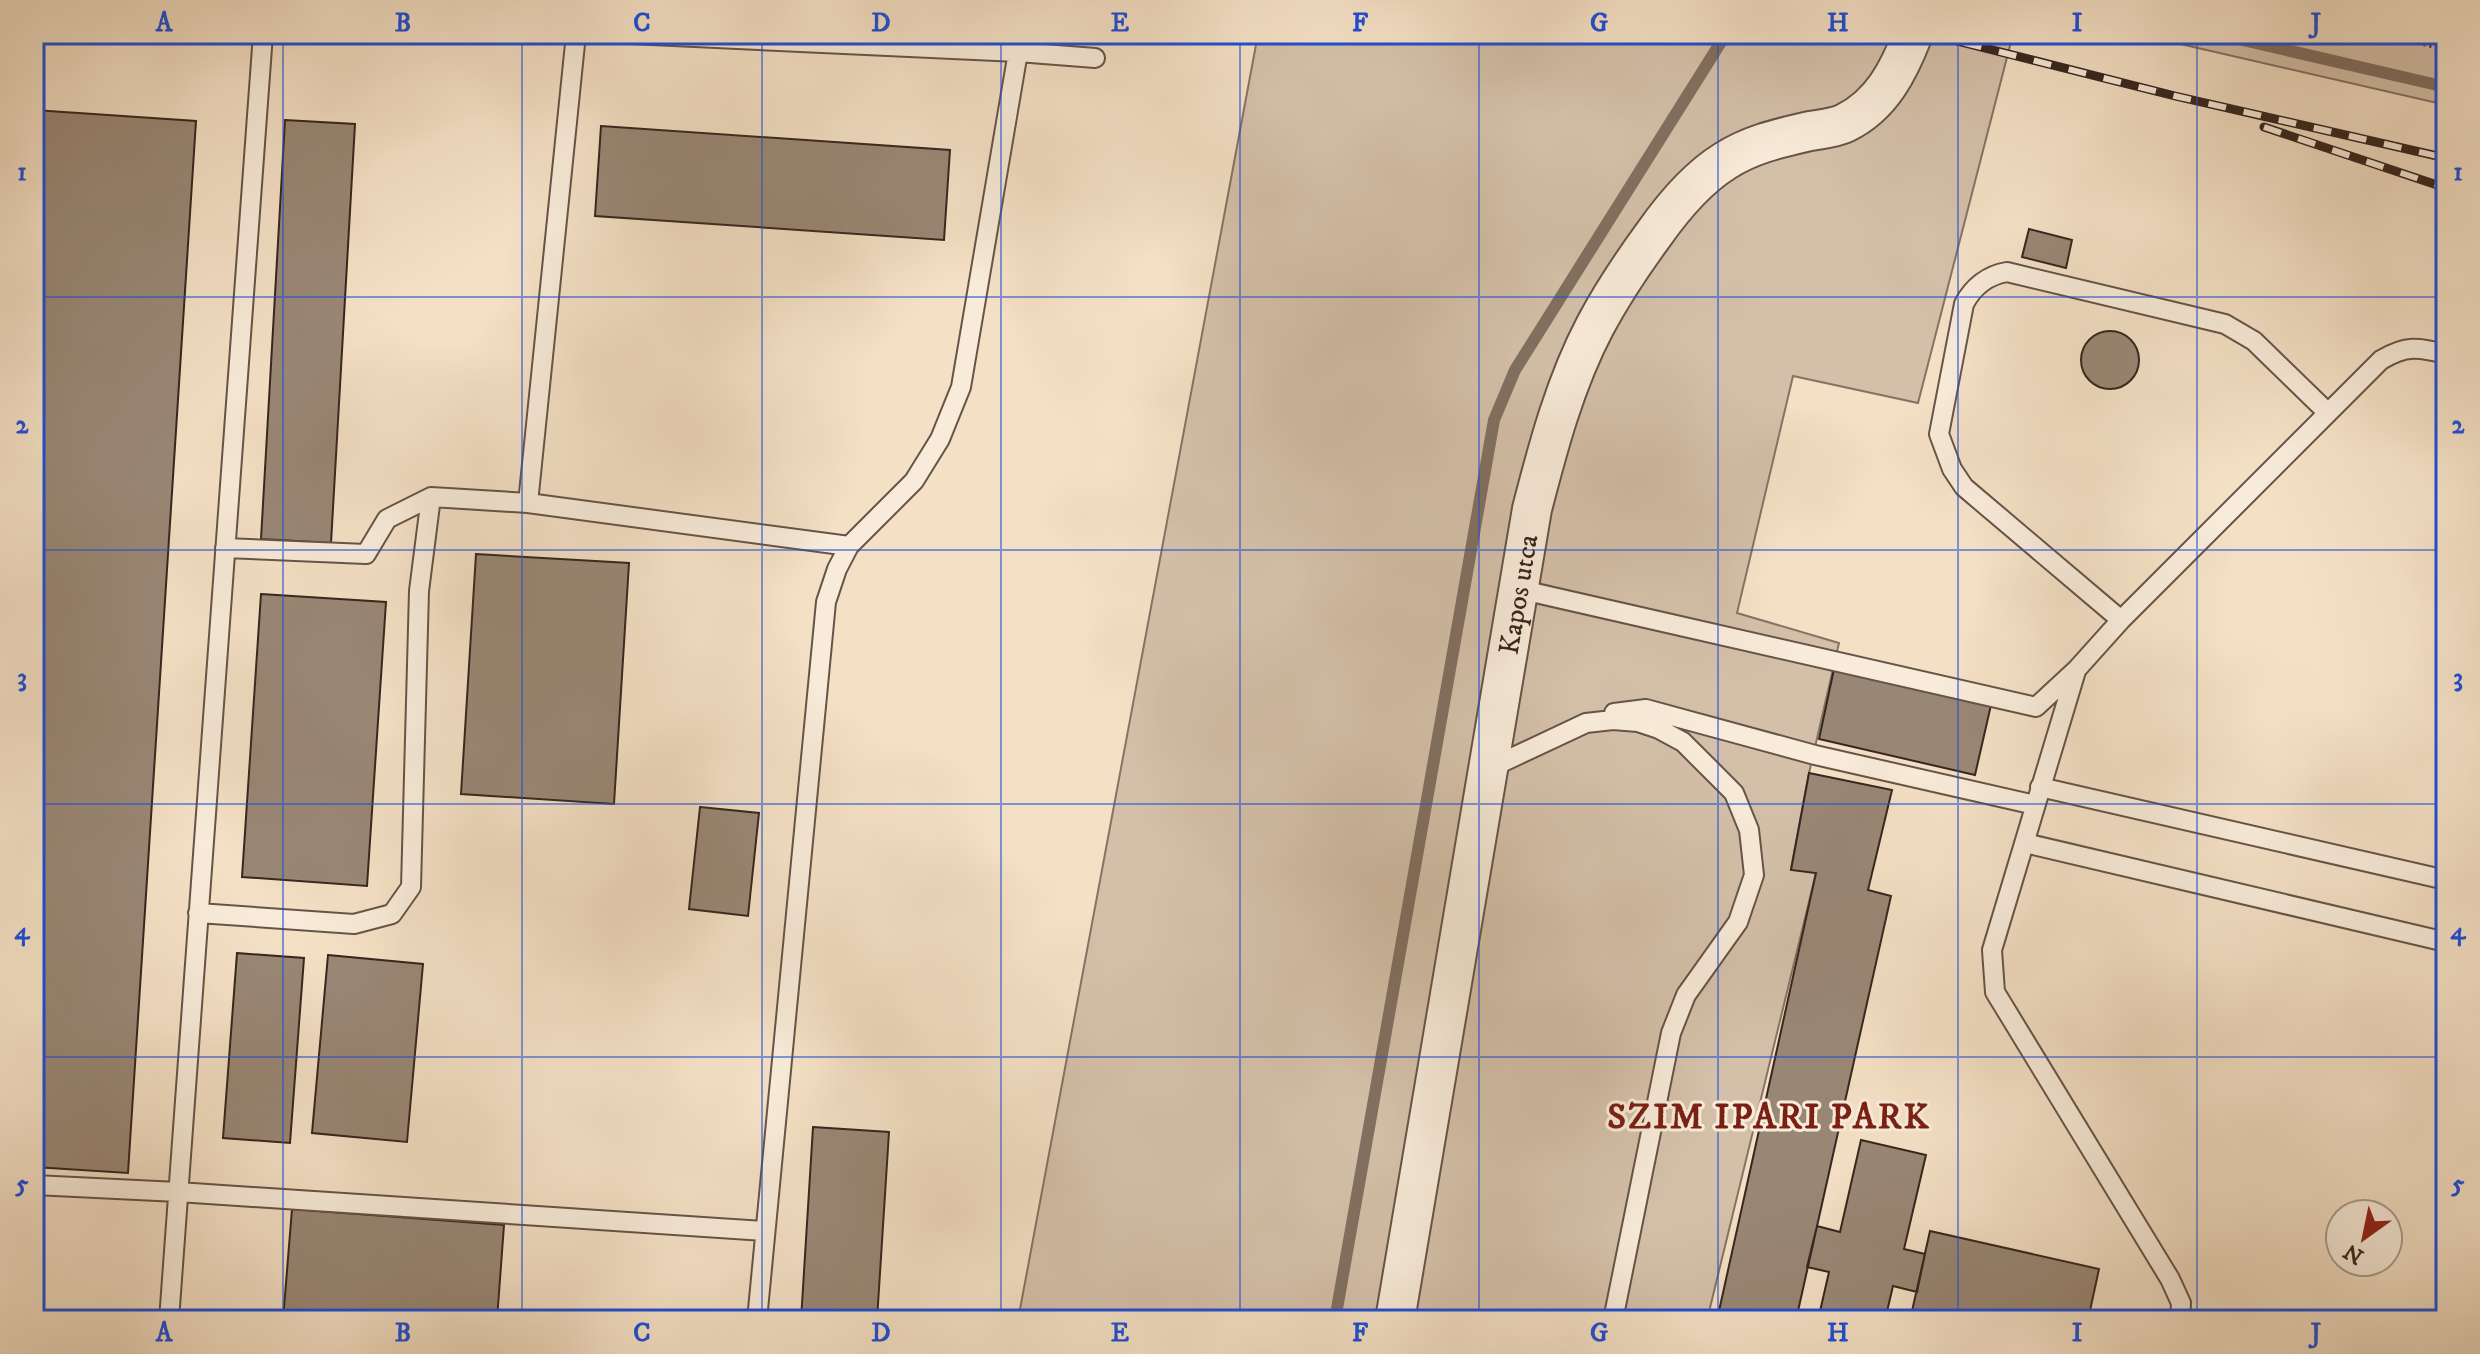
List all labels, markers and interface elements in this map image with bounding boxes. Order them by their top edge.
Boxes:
text: A [155,7,174,40]
text: B [395,7,411,40]
text: C [633,7,651,40]
text: D [871,7,891,40]
text: E [1111,7,1129,40]
text: F [1352,7,1369,40]
text: G [1590,7,1608,40]
text: H [1827,7,1849,40]
text: I [2072,7,2083,40]
text: J [2308,7,2322,40]
text: 1 [17,156,27,189]
text: 1 [2453,156,2463,189]
text: 2 [16,409,30,442]
text: 2 [2452,409,2466,442]
street label: Kapos utca [1492,532,1546,657]
text: 3 [17,662,27,695]
text: 3 [2453,662,2463,695]
text: 4 [15,915,31,948]
text: 4 [2451,915,2467,948]
district label: SZIM IPARI PARK [1607,1095,1931,1140]
text: 5 [15,1168,29,1201]
text: 5 [2451,1168,2465,1201]
north arrow [2324,1198,2404,1278]
text: N [2339,1237,2369,1270]
text: A [155,1317,174,1350]
text: B [395,1317,411,1350]
text: C [633,1317,651,1350]
text: D [871,1317,891,1350]
text: E [1111,1317,1129,1350]
text: F [1352,1317,1369,1350]
text: G [1590,1317,1608,1350]
text: H [1827,1317,1849,1350]
text: I [2072,1317,2083,1350]
text: J [2308,1317,2322,1350]

